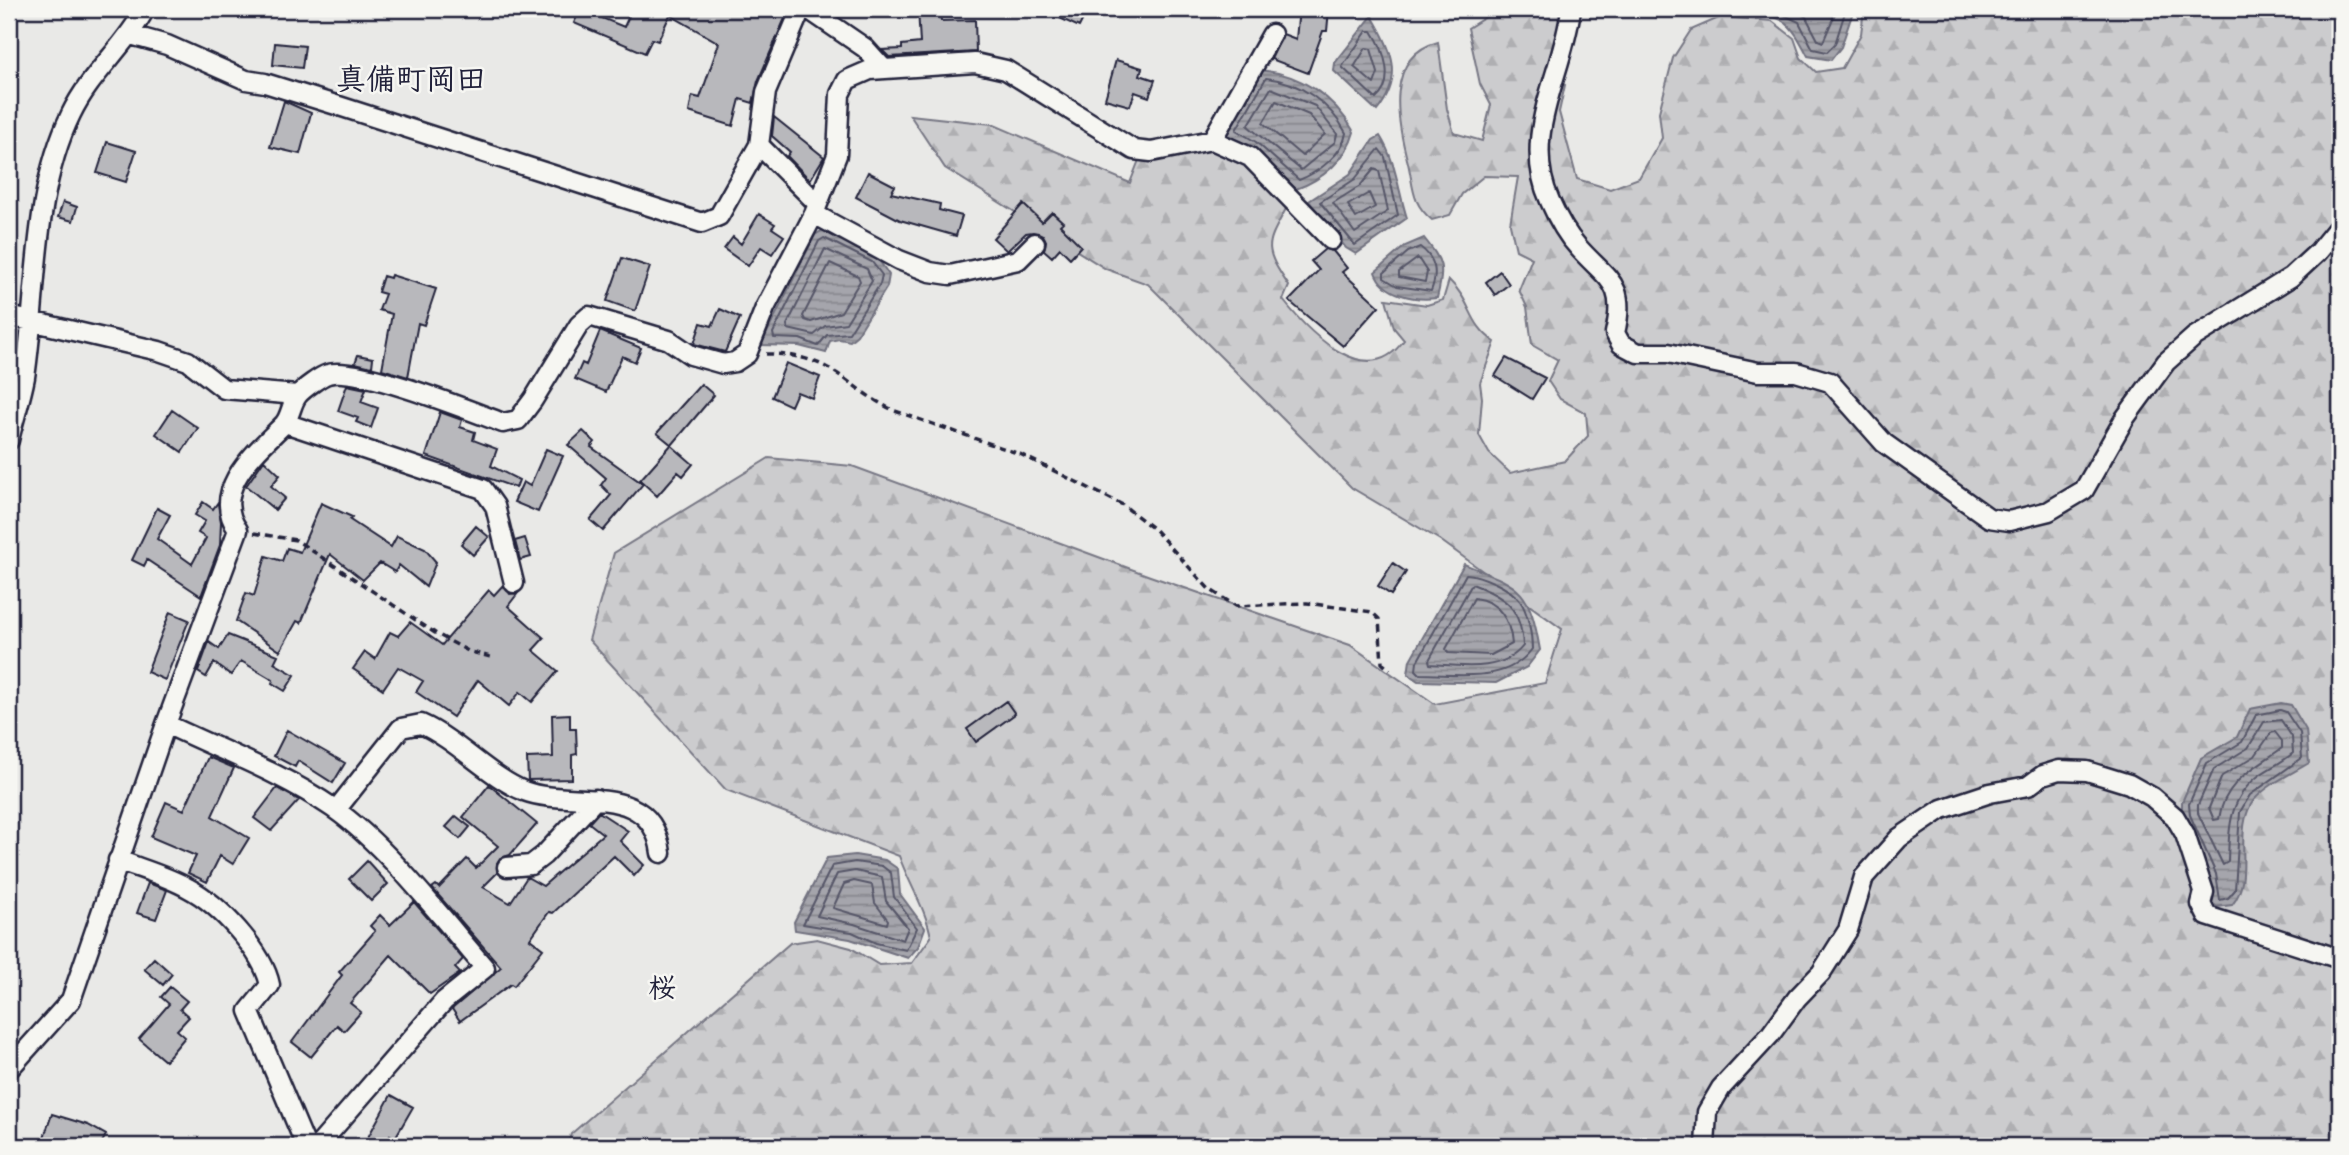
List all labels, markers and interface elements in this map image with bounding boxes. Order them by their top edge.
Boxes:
district label: 真備町岡田 [336,64,486,101]
district label: 桜 [648,975,676,1008]

